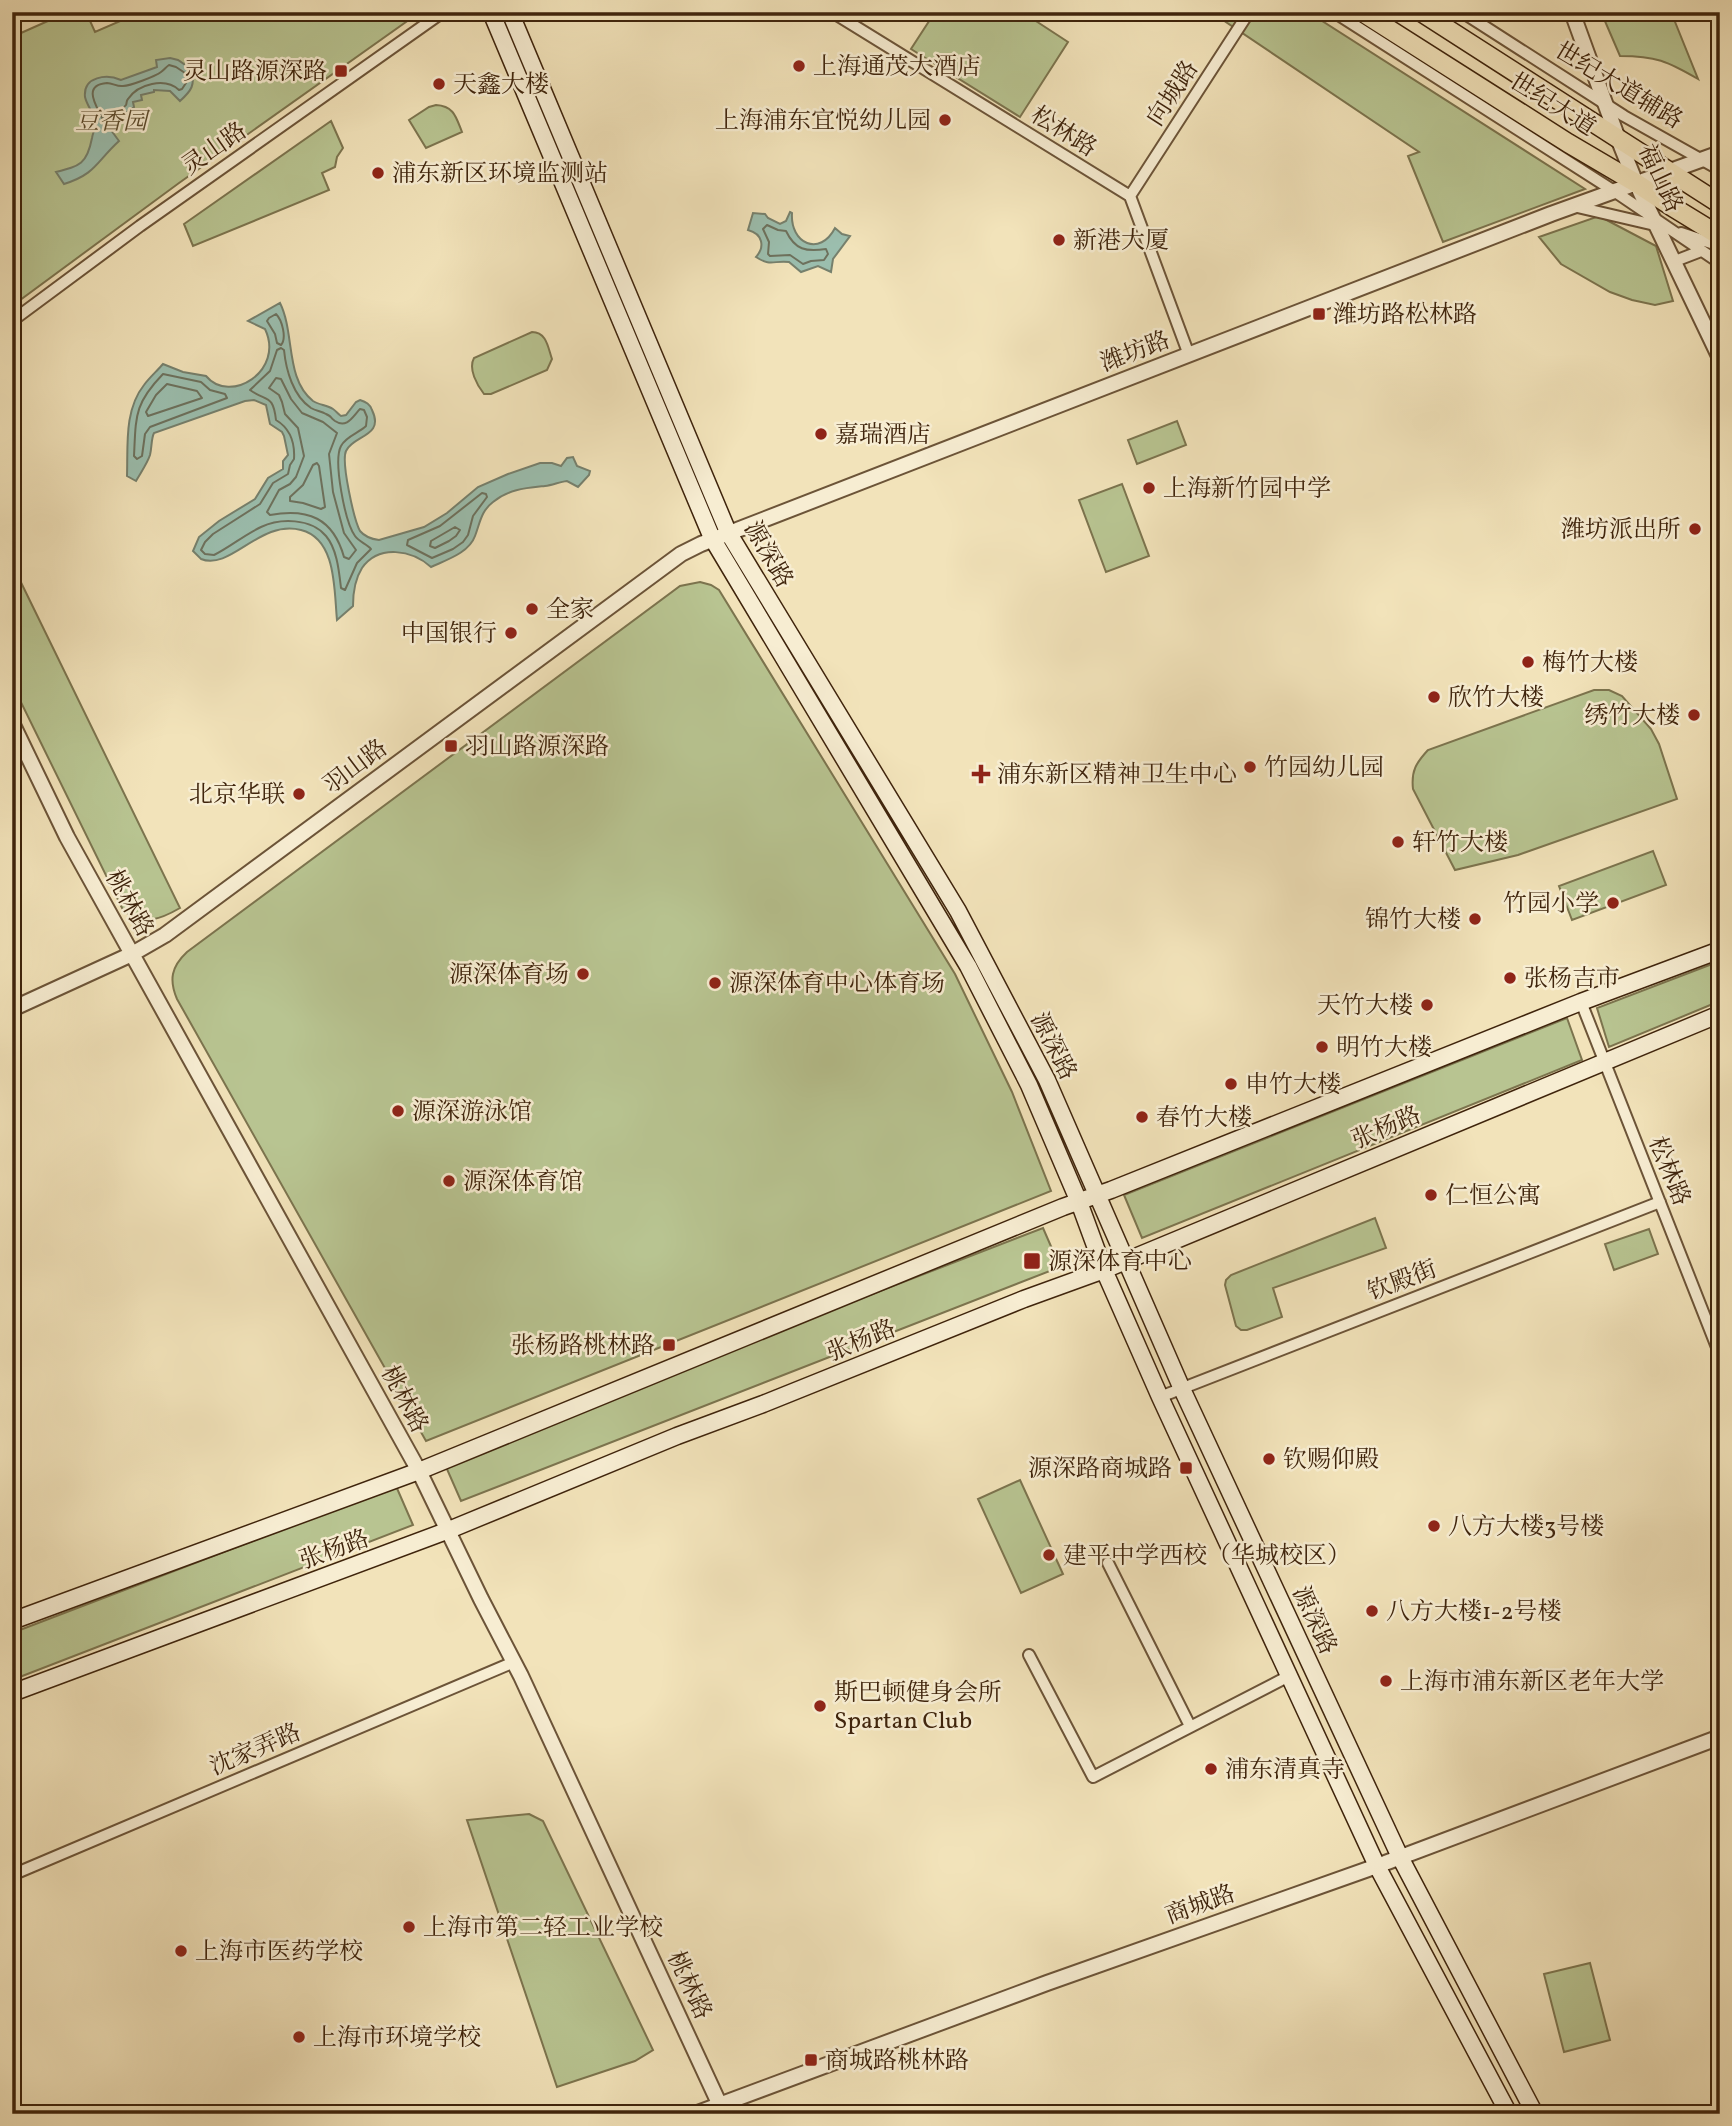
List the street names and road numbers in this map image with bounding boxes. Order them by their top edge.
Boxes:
street label: 世纪大道辅路 [1550,36,1688,134]
street label: 向城路 [1140,55,1208,134]
street label: 世纪大道 [1505,66,1601,142]
street label: 松林路 [1023,99,1102,166]
street label: 灵山路 [176,115,254,184]
street label: 福山路 [1629,139,1690,219]
street label: 潍坊路 [1096,324,1175,382]
street label: 源深路 [735,515,800,595]
street label: 羽山路 [317,732,395,803]
street label: 桃林路 [96,864,161,944]
street label: 源深路 [1021,1007,1084,1087]
street label: 张杨路 [1347,1099,1427,1159]
street label: 松林路 [1639,1132,1697,1211]
street label: 钦殿街 [1363,1253,1442,1311]
street label: 张杨路 [822,1313,901,1371]
street label: 桃林路 [371,1360,435,1440]
street label: 张杨路 [295,1523,374,1579]
street label: 源深路 [1283,1581,1344,1661]
street label: 沈家弄路 [205,1716,307,1785]
street label: 商城路 [1161,1878,1240,1934]
street label: 桃林路 [658,1946,719,2026]

